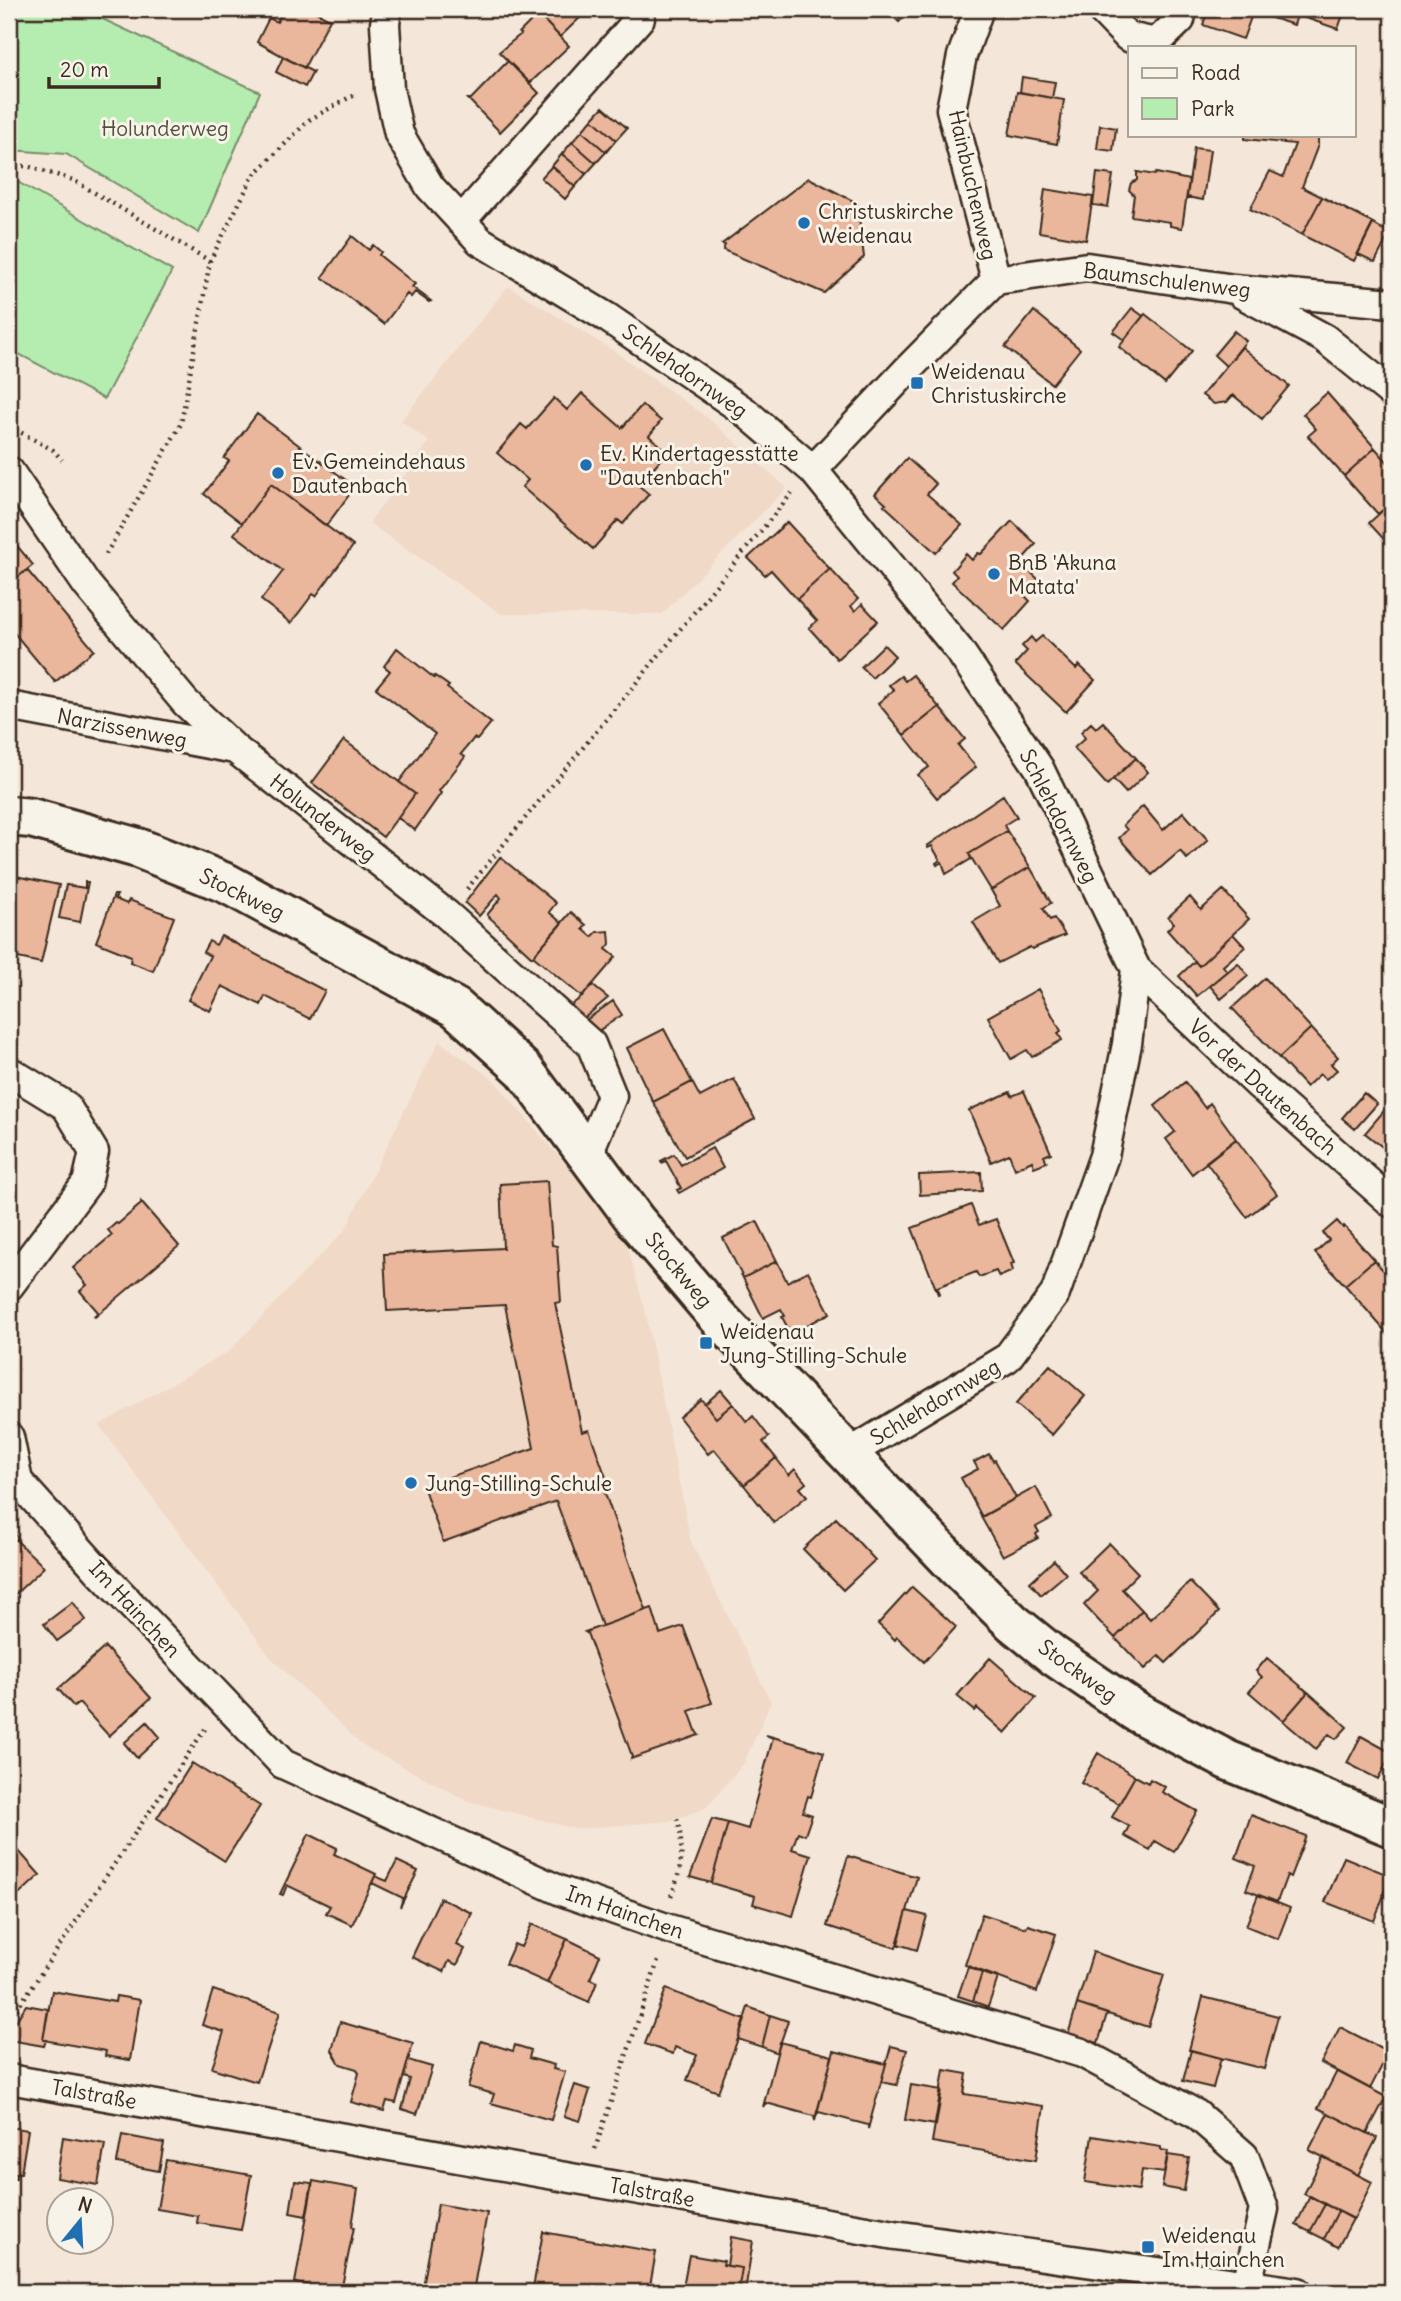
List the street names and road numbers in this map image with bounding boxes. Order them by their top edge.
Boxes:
street label: Hainbuchenweg [943,107,1003,263]
street label: Baumschulenweg [1082,256,1252,304]
street label: Schlehdornweg [617,318,753,424]
street label: Narzissenweg [55,702,189,754]
street label: Schlehdornweg [1014,744,1104,888]
street label: Holunderweg [264,768,382,868]
street label: Stockweg [195,862,289,926]
street label: Vor der Dautenbach [1183,1013,1343,1161]
street label: Stockweg [639,1226,719,1314]
street label: Schlehdornweg [865,1353,1005,1451]
street label: Im Hainchen [83,1555,187,1663]
street label: Stockweg [1033,1633,1123,1709]
street label: Im Hainchen [563,1879,687,1945]
street label: Talstraße [49,2073,139,2115]
street label: Talstraße [607,2171,697,2213]

